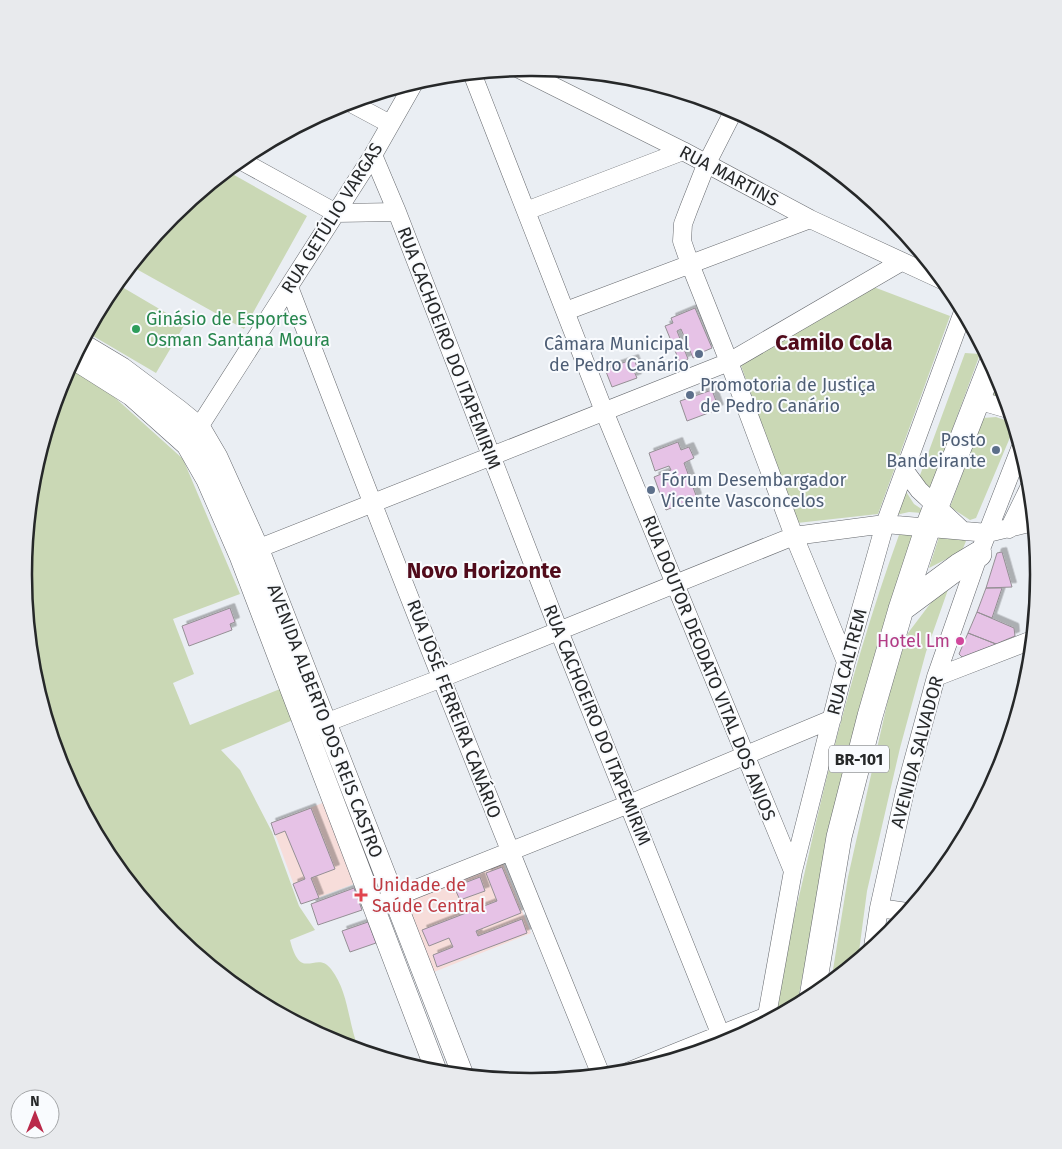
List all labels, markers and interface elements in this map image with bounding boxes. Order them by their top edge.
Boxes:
street label: RUA GETÚLIO VARGAS [276,138,387,297]
street label: RUA MARTINS [676,141,783,211]
street label: RUA CACHOEIRO DO ITAPEMIRIM [393,224,505,472]
place label: Ginásio de Esportes Osman Santana Moura [146,308,330,351]
marker: Ginásio de Esportes Osman Santana Moura [130,323,142,335]
district label: Camilo Cola [775,329,893,356]
place label: Câmara Municipal de Pedro Canário [544,333,689,376]
marker: Câmara Municipal de Pedro Canário [693,348,705,360]
place label: Promotoria de Justiça de Pedro Canário [700,374,876,417]
marker: Promotoria de Justiça de Pedro Canário [684,389,696,401]
place label: Posto Bandeirante [886,429,986,472]
marker: Posto Bandeirante [990,444,1002,456]
place label: Fórum Desembargador Vicente Vasconcelos [661,469,846,512]
marker: Fórum Desembargador Vicente Vasconcelos [645,484,657,496]
street label: RUA DOUTOR DEODATO VITAL DOS ANJOS [637,512,781,824]
district label: Novo Horizonte [407,557,561,584]
street label: AVENIDA ALBERTO DOS REIS CASTRO [263,581,387,861]
street label: RUA JOSÉ FERREIRA CANÁRIO [402,596,507,821]
street label: RUA CACHOEIRO DO ITAPEMIRIM [538,601,656,849]
street label: RUA CALTREM [822,606,872,718]
place label: Hotel Lm [877,630,950,652]
marker: Hotel Lm [954,635,966,647]
street label: AVENIDA SALVADOR [886,674,948,830]
road number: BR-101 [829,746,889,772]
place label: Unidade de Saúde Central [372,874,485,917]
marker: Unidade de Saúde Central [354,888,368,902]
north arrow [10,1089,60,1139]
text: N [30,1093,40,1110]

